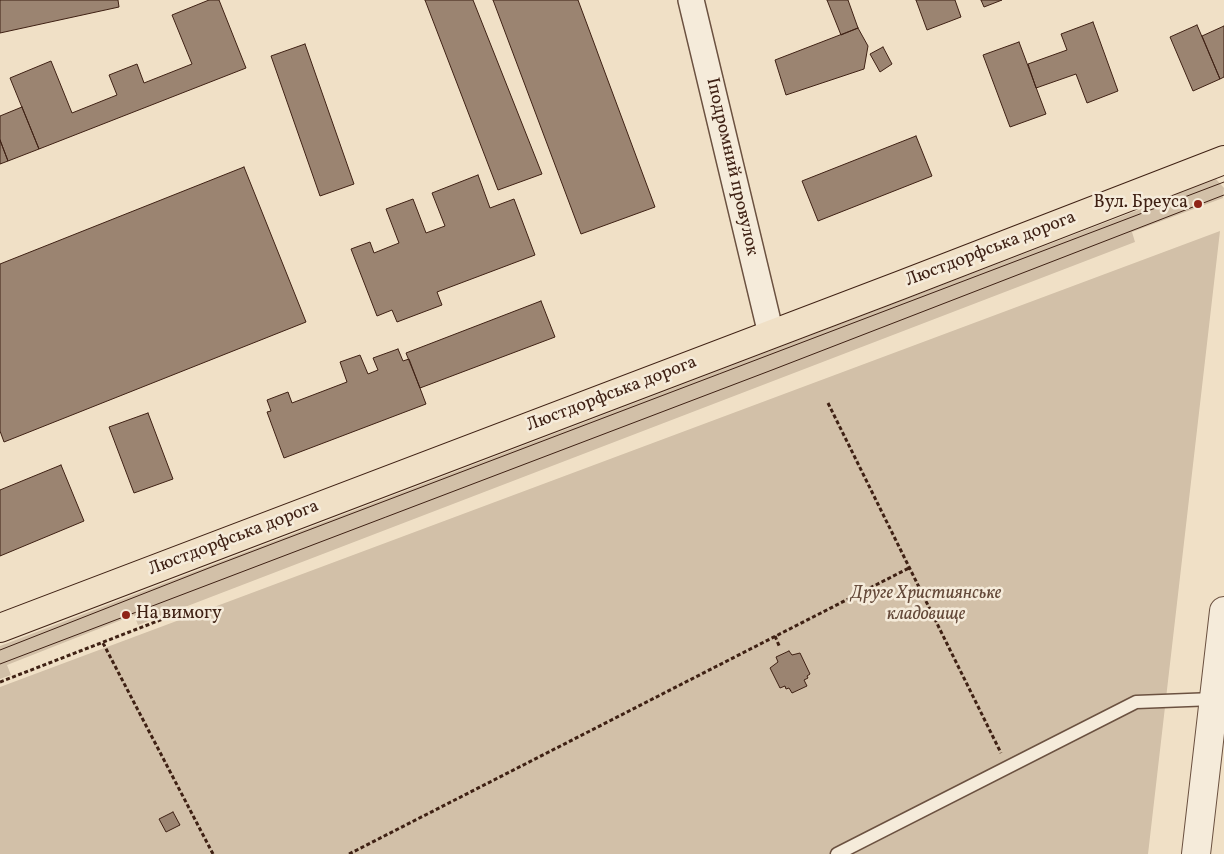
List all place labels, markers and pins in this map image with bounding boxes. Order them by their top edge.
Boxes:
place label: Вул. Бреуса [1094,193,1188,215]
marker: Вул. Бреуса [1192,198,1204,210]
place label: На вимогу [136,604,222,626]
marker: На вимогу [120,609,132,621]

